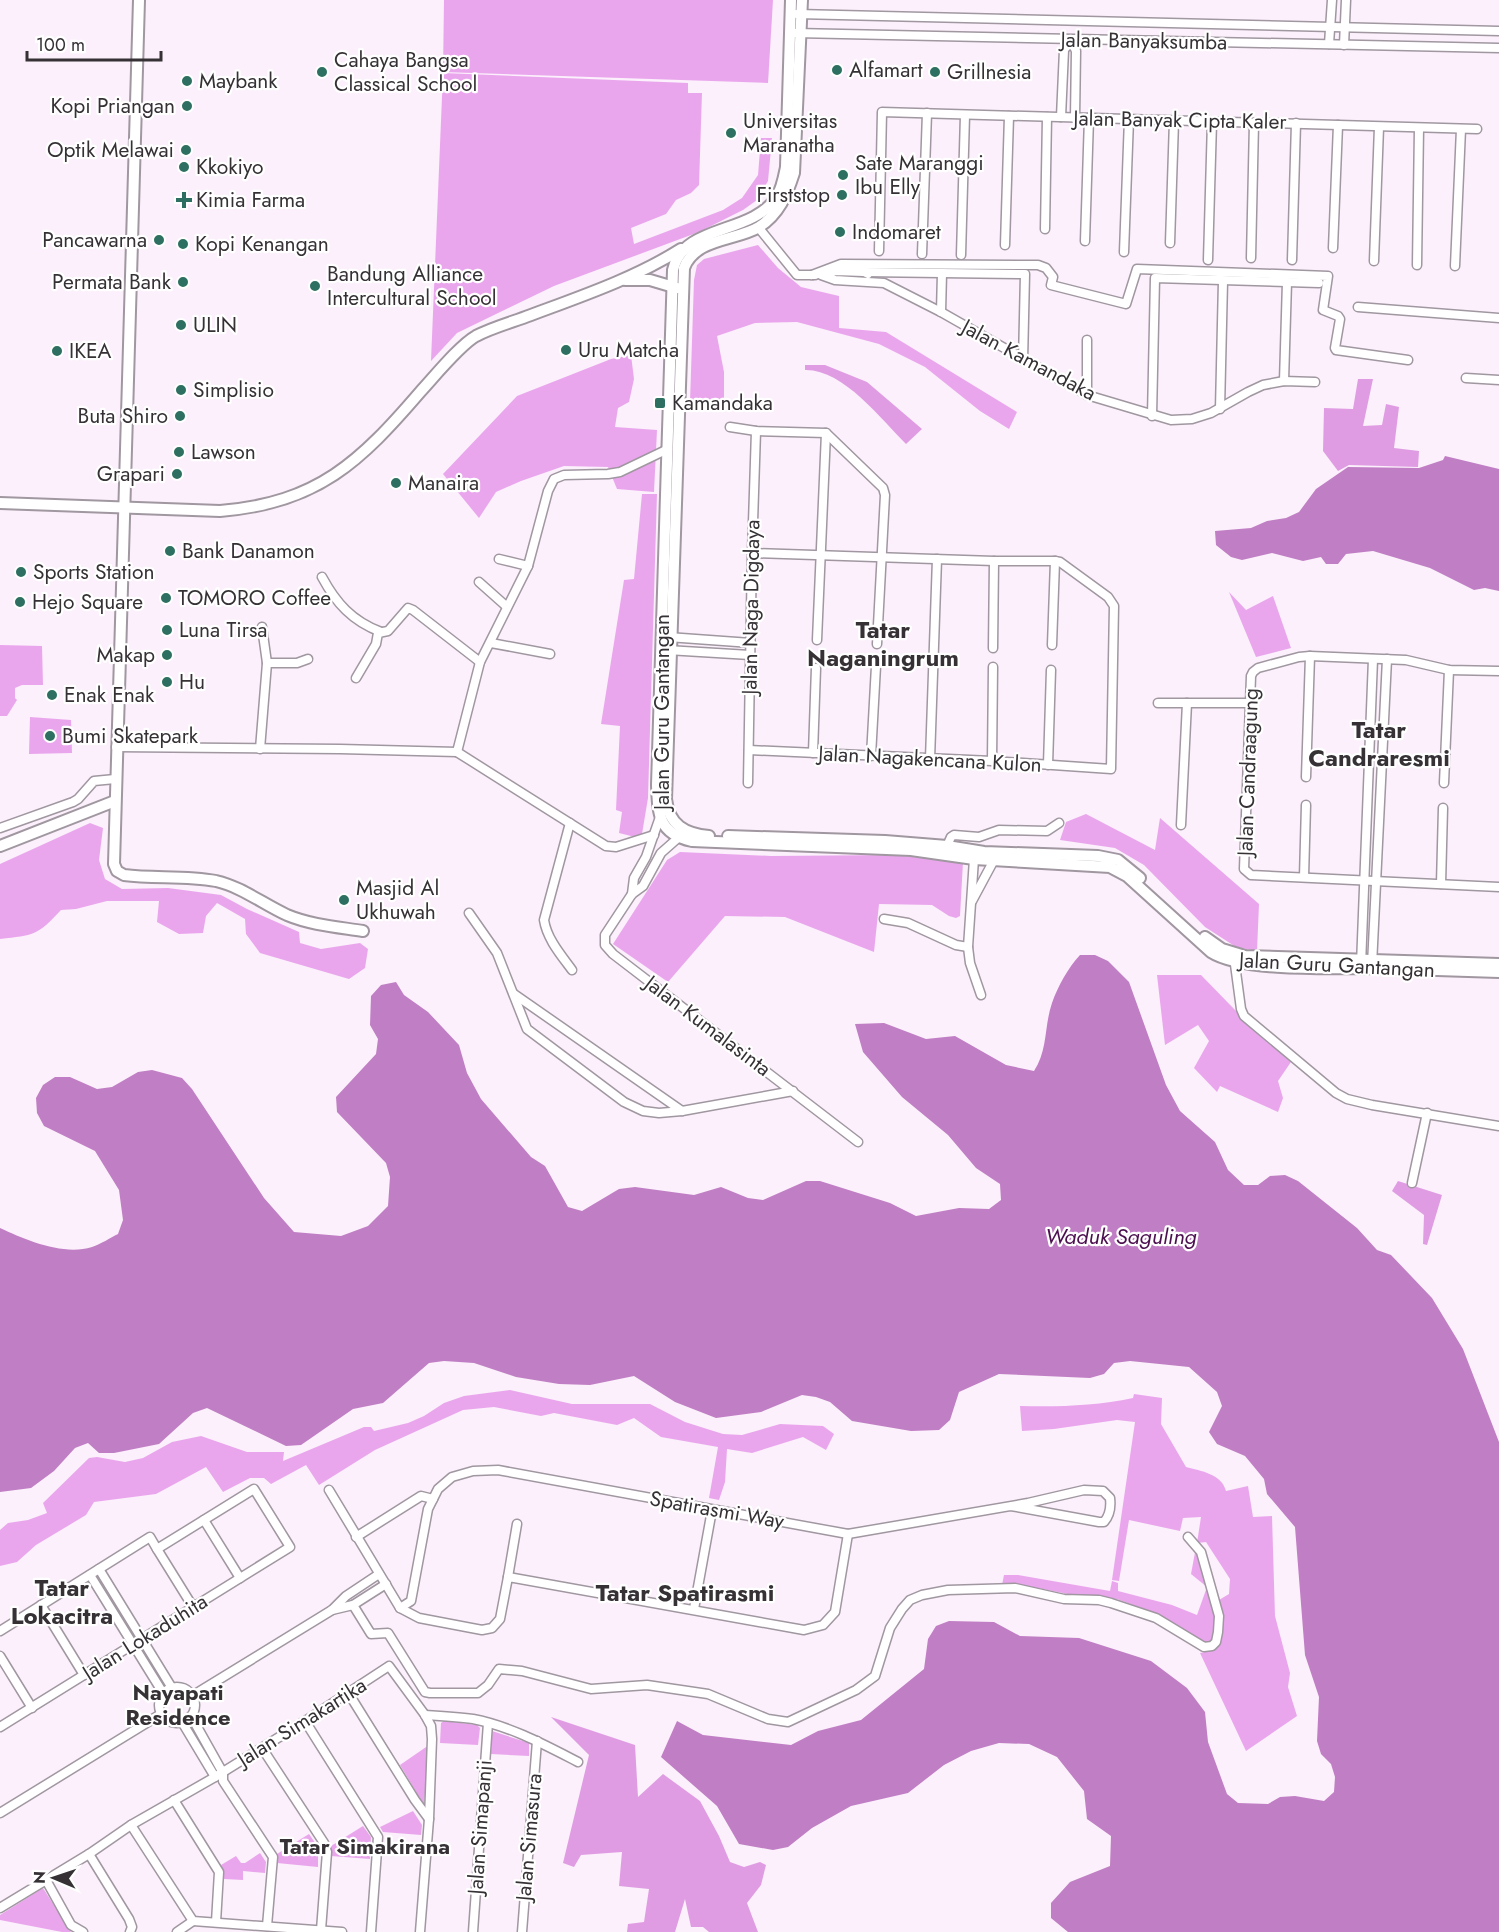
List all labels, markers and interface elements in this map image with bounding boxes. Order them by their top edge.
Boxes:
scale bar [27,24,160,62]
street label: Jalan Banyaksumba [1057,24,1228,57]
text: 100 m [36,32,85,58]
place label: Cahaya Bangsa Classical School [334,45,477,99]
place label: Alfamart [849,55,923,85]
place label: Grillnesia [947,57,1031,87]
marker: Alfamart [830,63,844,77]
marker: Cahaya Bangsa Classical School [315,65,329,79]
marker: Grillnesia [928,65,942,79]
place label: Maybank [199,66,278,96]
marker: Maybank [180,74,194,88]
place label: Kopi Priangan [51,91,175,121]
marker: Kopi Priangan [180,99,194,113]
street label: Jalan Banyak Cipta Kaler [1070,103,1288,137]
place label: Universitas Maranatha [743,106,837,160]
marker: Universitas Maranatha [724,126,738,140]
place label: Optik Melawai [47,135,174,165]
marker: Optik Melawai [179,143,193,157]
place label: Sate Maranggi Ibu Elly [855,148,984,202]
place label: Kkokiyo [196,152,263,182]
marker: Kkokiyo [177,160,191,174]
marker: Sate Maranggi Ibu Elly [836,168,850,182]
place label: Firststop [756,180,830,210]
place label: Kimia Farma [196,185,305,215]
marker: Firststop [835,188,849,202]
marker: Kimia Farma [177,193,191,207]
place label: Indomaret [852,217,941,247]
place label: Pancawarna [42,225,147,255]
marker: Indomaret [833,225,847,239]
place label: Kopi Kenangan [195,229,329,259]
marker: Pancawarna [152,233,166,247]
marker: Kopi Kenangan [176,237,190,251]
place label: Bandung Alliance Intercultural School [327,259,497,313]
place label: Permata Bank [52,267,172,297]
marker: Permata Bank [176,275,190,289]
marker: Bandung Alliance Intercultural School [308,279,322,293]
place label: ULIN [193,310,237,340]
street label: Jalan Kamandaka [954,311,1102,408]
marker: ULIN [174,318,188,332]
place label: Uru Matcha [578,335,679,365]
place label: IKEA [69,336,112,366]
marker: Uru Matcha [559,343,573,357]
marker: IKEA [50,344,64,358]
place label: Simplisio [193,375,274,405]
marker: Simplisio [174,383,188,397]
place label: Kamandaka [672,388,773,418]
marker: Kamandaka [653,396,667,410]
place label: Buta Shiro [77,401,168,431]
marker: Buta Shiro [173,409,187,423]
place label: Lawson [191,437,256,467]
marker: Lawson [172,445,186,459]
place label: Grapari [97,459,165,489]
marker: Grapari [170,467,184,481]
place label: Manaira [408,468,479,498]
marker: Manaira [389,476,403,490]
street label: Jalan Naga Digdaya [734,519,768,698]
place label: Bank Danamon [182,536,315,566]
marker: Bank Danamon [163,544,177,558]
place label: Sports Station [33,557,155,587]
marker: Sports Station [14,565,28,579]
place label: TOMORO Coffee [178,583,331,613]
place label: Hejo Square [32,587,143,617]
marker: TOMORO Coffee [159,591,173,605]
marker: Hejo Square [13,595,27,609]
district label: Tatar Naganingrum [807,612,959,675]
street label: Jalan Guru Gantangan [647,614,677,813]
place label: Luna Tirsa [179,615,267,645]
marker: Luna Tirsa [160,623,174,637]
place label: Makap [97,640,155,670]
marker: Makap [160,648,174,662]
place label: Hu [179,667,205,697]
marker: Hu [160,675,174,689]
place label: Enak Enak [64,680,155,710]
street label: Jalan Candraagung [1230,687,1266,860]
marker: Enak Enak [45,688,59,702]
district label: Tatar Candraresmi [1308,712,1450,775]
place label: Bumi Skatepark [62,721,199,751]
marker: Bumi Skatepark [43,729,57,743]
street label: Jalan Nagakencana Kulon [814,738,1043,780]
place label: Masjid Al Ukhuwah [356,873,439,927]
marker: Masjid Al Ukhuwah [337,893,351,907]
street label: Jalan Guru Gantangan [1235,945,1436,985]
street label: Jalan Kumalasinta [636,967,777,1083]
water label: Waduk Saguling [1045,1220,1197,1252]
street label: Spatirasmi Way [647,1483,787,1537]
district label: Tatar Lokacitra [11,1570,113,1633]
district label: Tatar Spatirasmi [596,1575,774,1610]
street label: Jalan Lokaduhita [74,1587,213,1689]
street label: Jalan Simakartika [229,1670,372,1775]
district label: Nayapati Residence [125,1676,231,1733]
street label: Jalan Simapanji [460,1759,500,1898]
street label: Jalan Simasura [508,1772,550,1905]
district label: Tatar Simakirana [280,1830,450,1862]
north arrow [24,1848,84,1908]
text: N [28,1871,51,1884]

